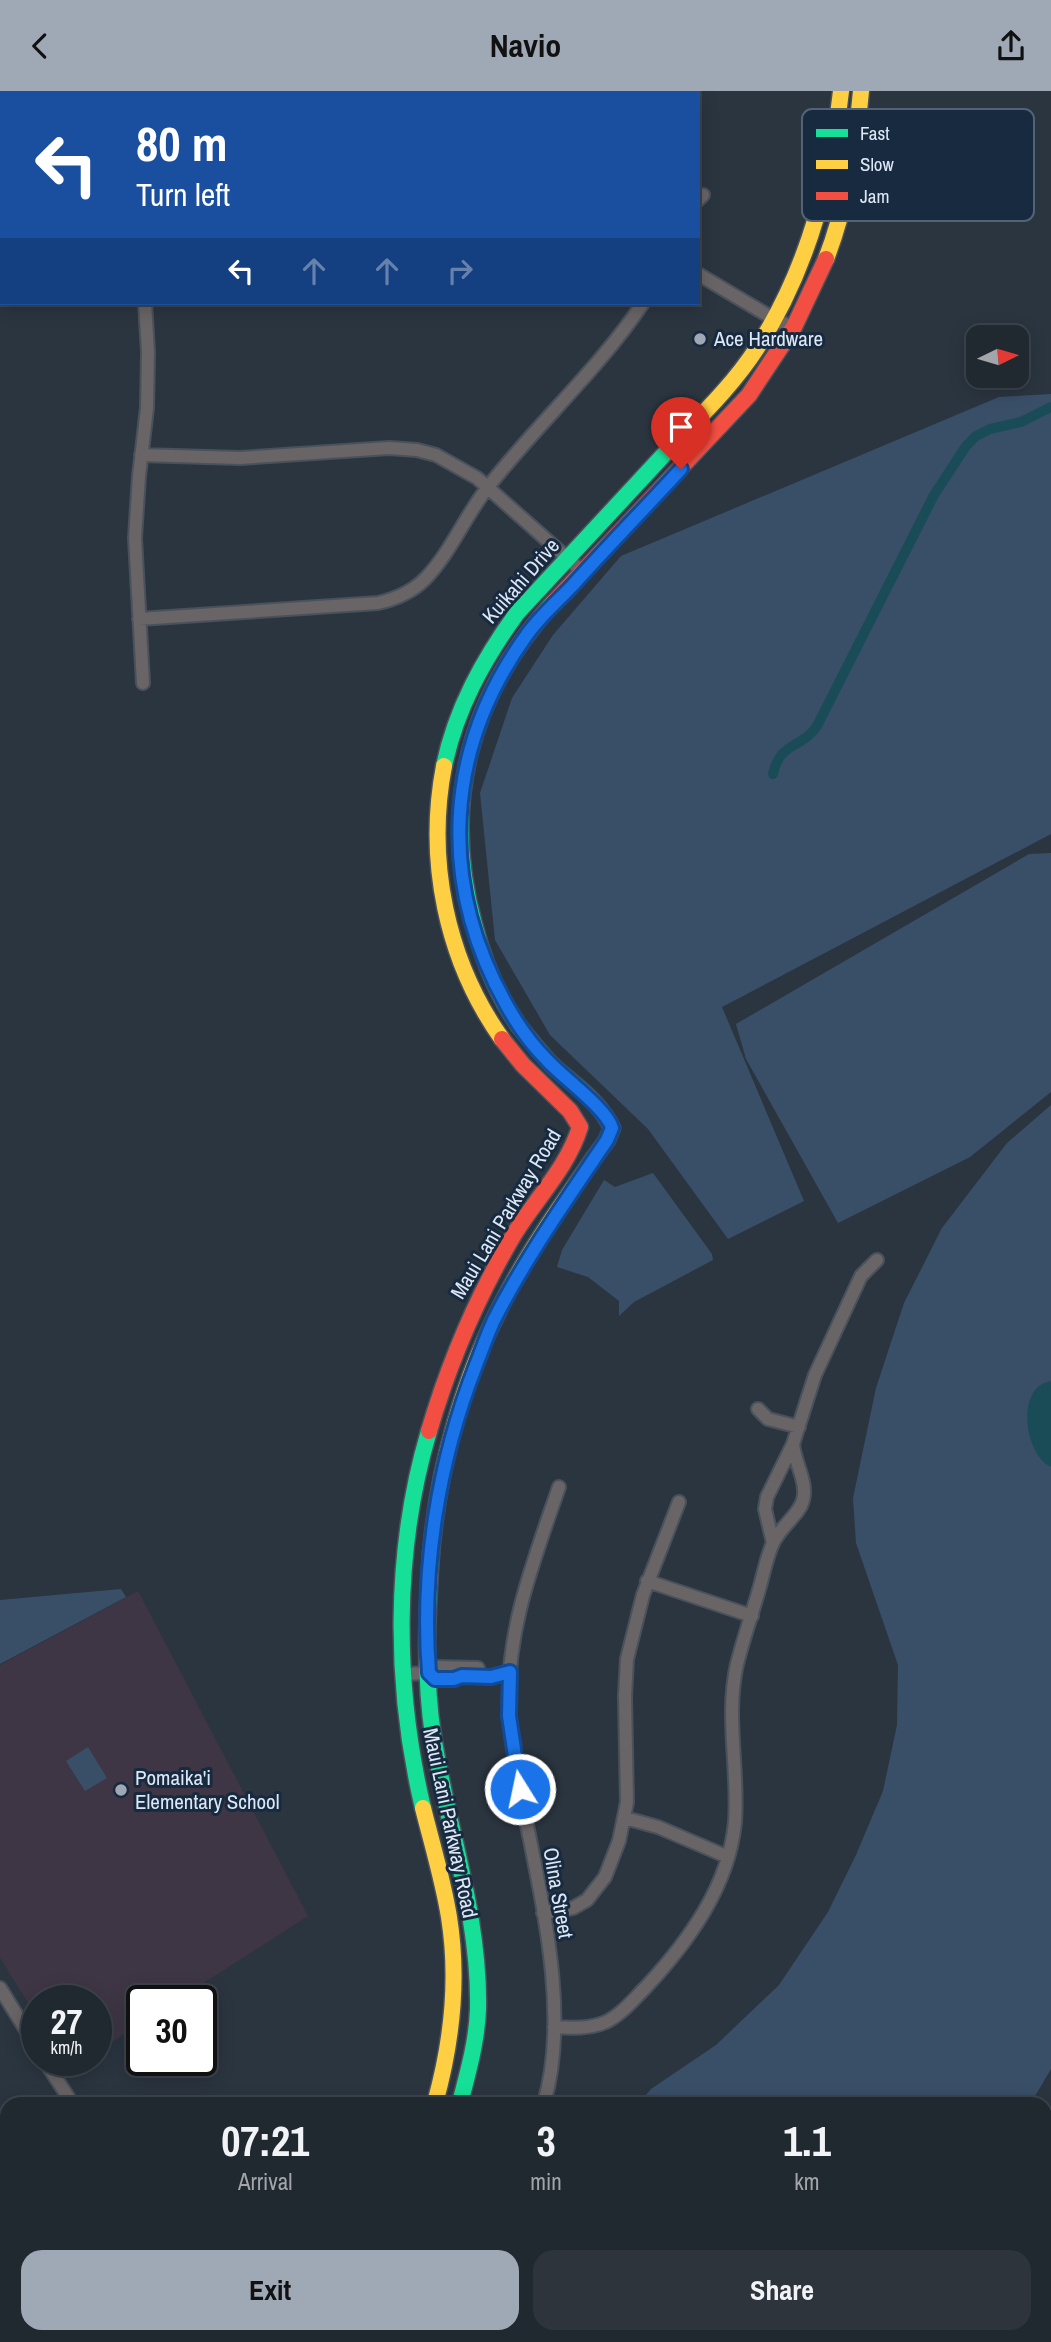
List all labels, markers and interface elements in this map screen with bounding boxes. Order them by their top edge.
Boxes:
text: Navio [490,24,561,67]
icon: back [21,27,59,65]
icon: share [992,27,1030,65]
legend [802,109,1034,221]
text: 80 m [136,110,228,176]
icon: left [21,119,112,210]
text: Fast [860,120,890,146]
text: Slow [860,151,895,177]
text: Turn left [136,173,230,216]
text: Jam [860,183,889,209]
icon: left [222,252,260,290]
icon: ahead [295,252,333,290]
icon: ahead [368,252,406,290]
icon: right [441,252,479,290]
place label: Ace Hardware [713,324,823,353]
north arrow [966,325,1029,389]
map controls [966,325,1029,388]
marker: Ace Hardware [692,331,708,347]
pin [651,397,711,469]
icon: arrive [662,408,700,446]
street label: Kuikahi Drive [475,532,566,630]
street label: Maui Lani Parkway Road [443,1123,568,1304]
street label: Maui Lani Parkway Road [416,1725,485,1920]
position arrow [483,1752,557,1826]
place label: Pomaika'i Elementary School [135,1763,280,1816]
marker: Pomaika'i Elementary School [113,1782,129,1798]
street label: Olina Street [536,1845,581,1941]
speed limit sign: 30 [126,1985,217,2076]
text: 27 [51,1998,82,2045]
text: km/h [51,2035,83,2060]
text: 07:21 [221,2113,309,2169]
text: 3 [537,2113,556,2169]
text: 1.1 [783,2113,831,2169]
text: Arrival [238,2166,292,2197]
text: min [530,2166,562,2197]
text: km [794,2166,819,2197]
button: Exit [21,2250,519,2330]
button: Share [533,2250,1031,2330]

